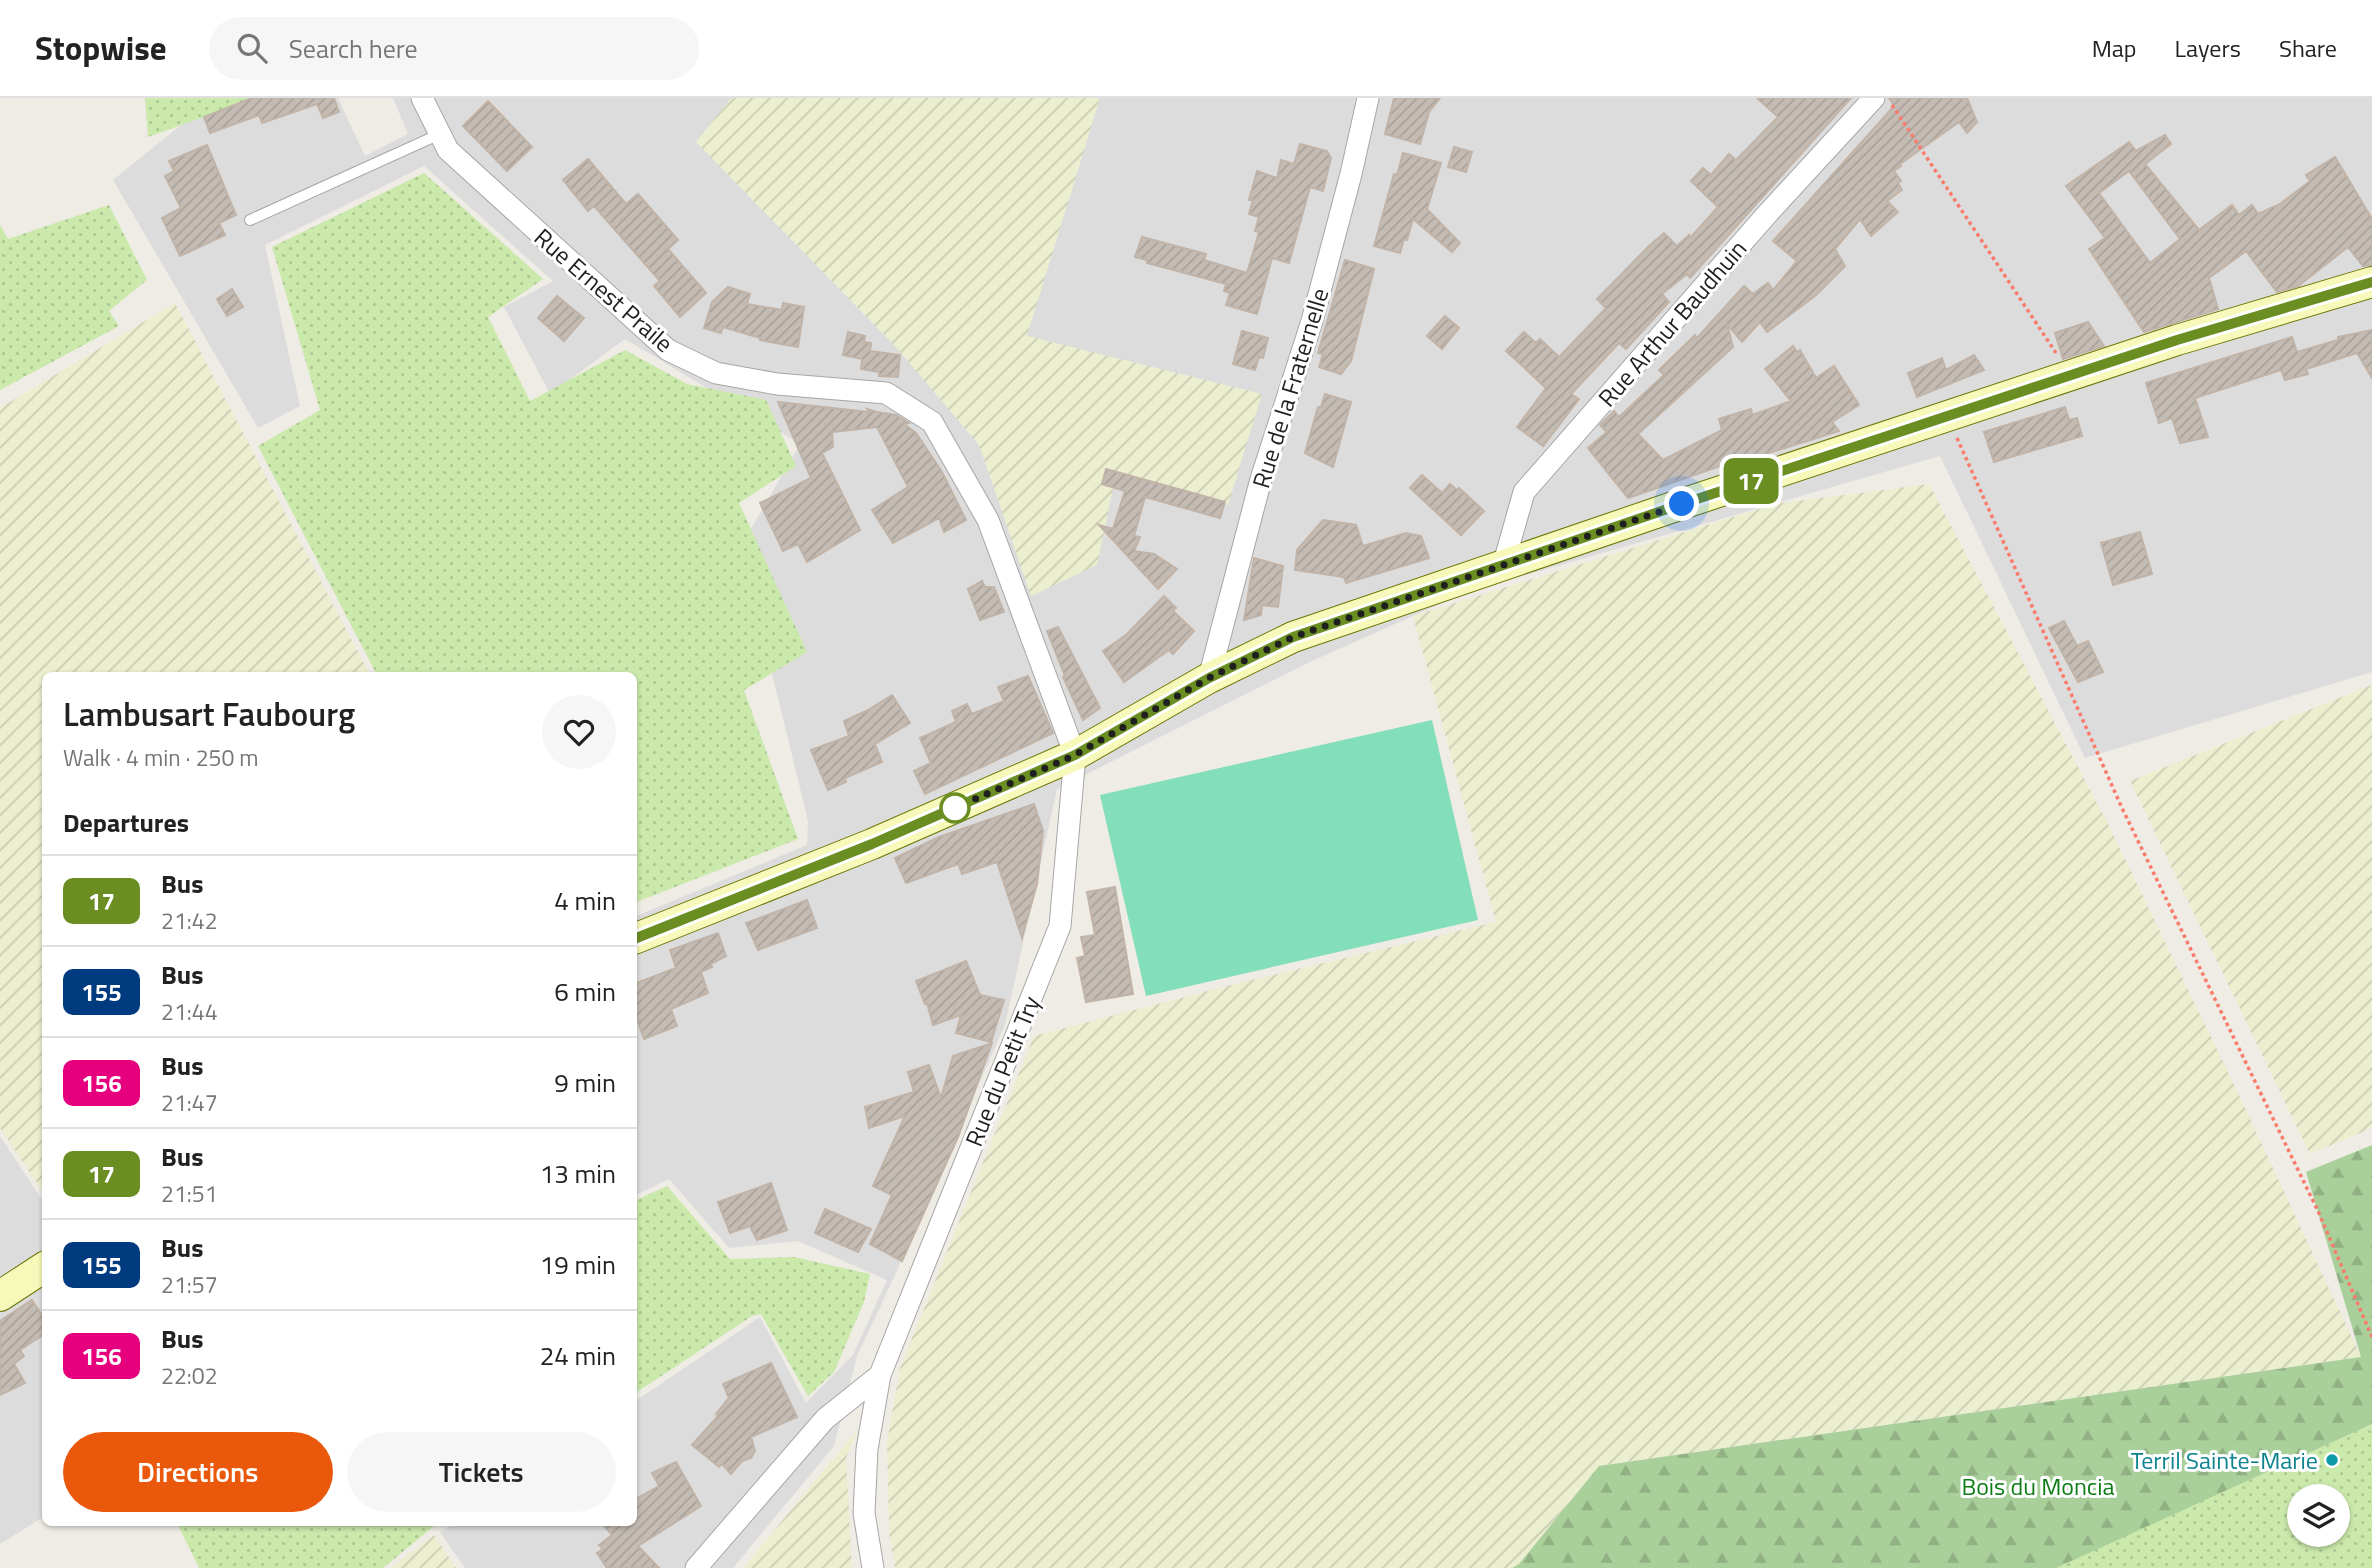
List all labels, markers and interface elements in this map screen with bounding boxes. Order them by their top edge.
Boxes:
search box [209,17,699,80]
text: Stopwise [35,23,167,73]
icon: search [233,29,271,67]
text: Search here [289,29,418,68]
text: Map [2092,30,2137,66]
text: Layers [2175,30,2241,66]
text: Share [2279,30,2337,66]
street label: Rue Ernest Praile [527,219,681,361]
street label: Rue Arthur Baudhuin [1589,232,1755,414]
street label: Rue de la Fraternelle [1242,284,1338,492]
line badge: 17 [1720,458,1782,504]
text: 17 [1738,463,1764,499]
your location [1664,486,1699,521]
text: Lambusart Faubourg [63,689,355,739]
button: heart [542,695,616,769]
text: Walk · 4 min · 250 m [63,740,259,775]
unlabelled marker [940,793,970,823]
text: Departures [63,803,189,842]
text: Bus [161,864,203,903]
text: 4 min [554,881,616,920]
text: 17 [88,883,115,919]
text: 21:42 [161,903,218,938]
text: Bus [161,955,203,994]
text: 6 min [554,972,616,1011]
text: 155 [81,974,122,1010]
street label: Rue du Petit Try [955,990,1049,1152]
text: 21:44 [161,994,218,1029]
text: Bus [161,1046,203,1085]
text: 9 min [554,1063,616,1102]
text: 156 [81,1065,122,1101]
text: 21:47 [161,1085,218,1120]
text: Bus [161,1137,203,1176]
text: 13 min [540,1154,616,1193]
text: 17 [88,1156,115,1192]
text: 21:51 [161,1176,218,1211]
text: Bus [161,1228,203,1267]
text: 19 min [540,1245,616,1284]
text: 155 [81,1247,122,1283]
text: 21:57 [161,1267,218,1302]
text: Bus [161,1319,203,1358]
text: 24 min [540,1336,616,1375]
text: 156 [81,1338,122,1374]
text: 22:02 [161,1358,218,1393]
button: Directions [63,1432,333,1512]
button: Tickets [347,1432,616,1512]
place label: Terril Sainte-Marie [2131,1442,2318,1478]
marker: Terril Sainte-Marie [2324,1452,2340,1468]
park label: Bois du Moncia [1961,1468,2115,1504]
map controls [2287,1484,2350,1547]
button: layers [2287,1484,2350,1547]

